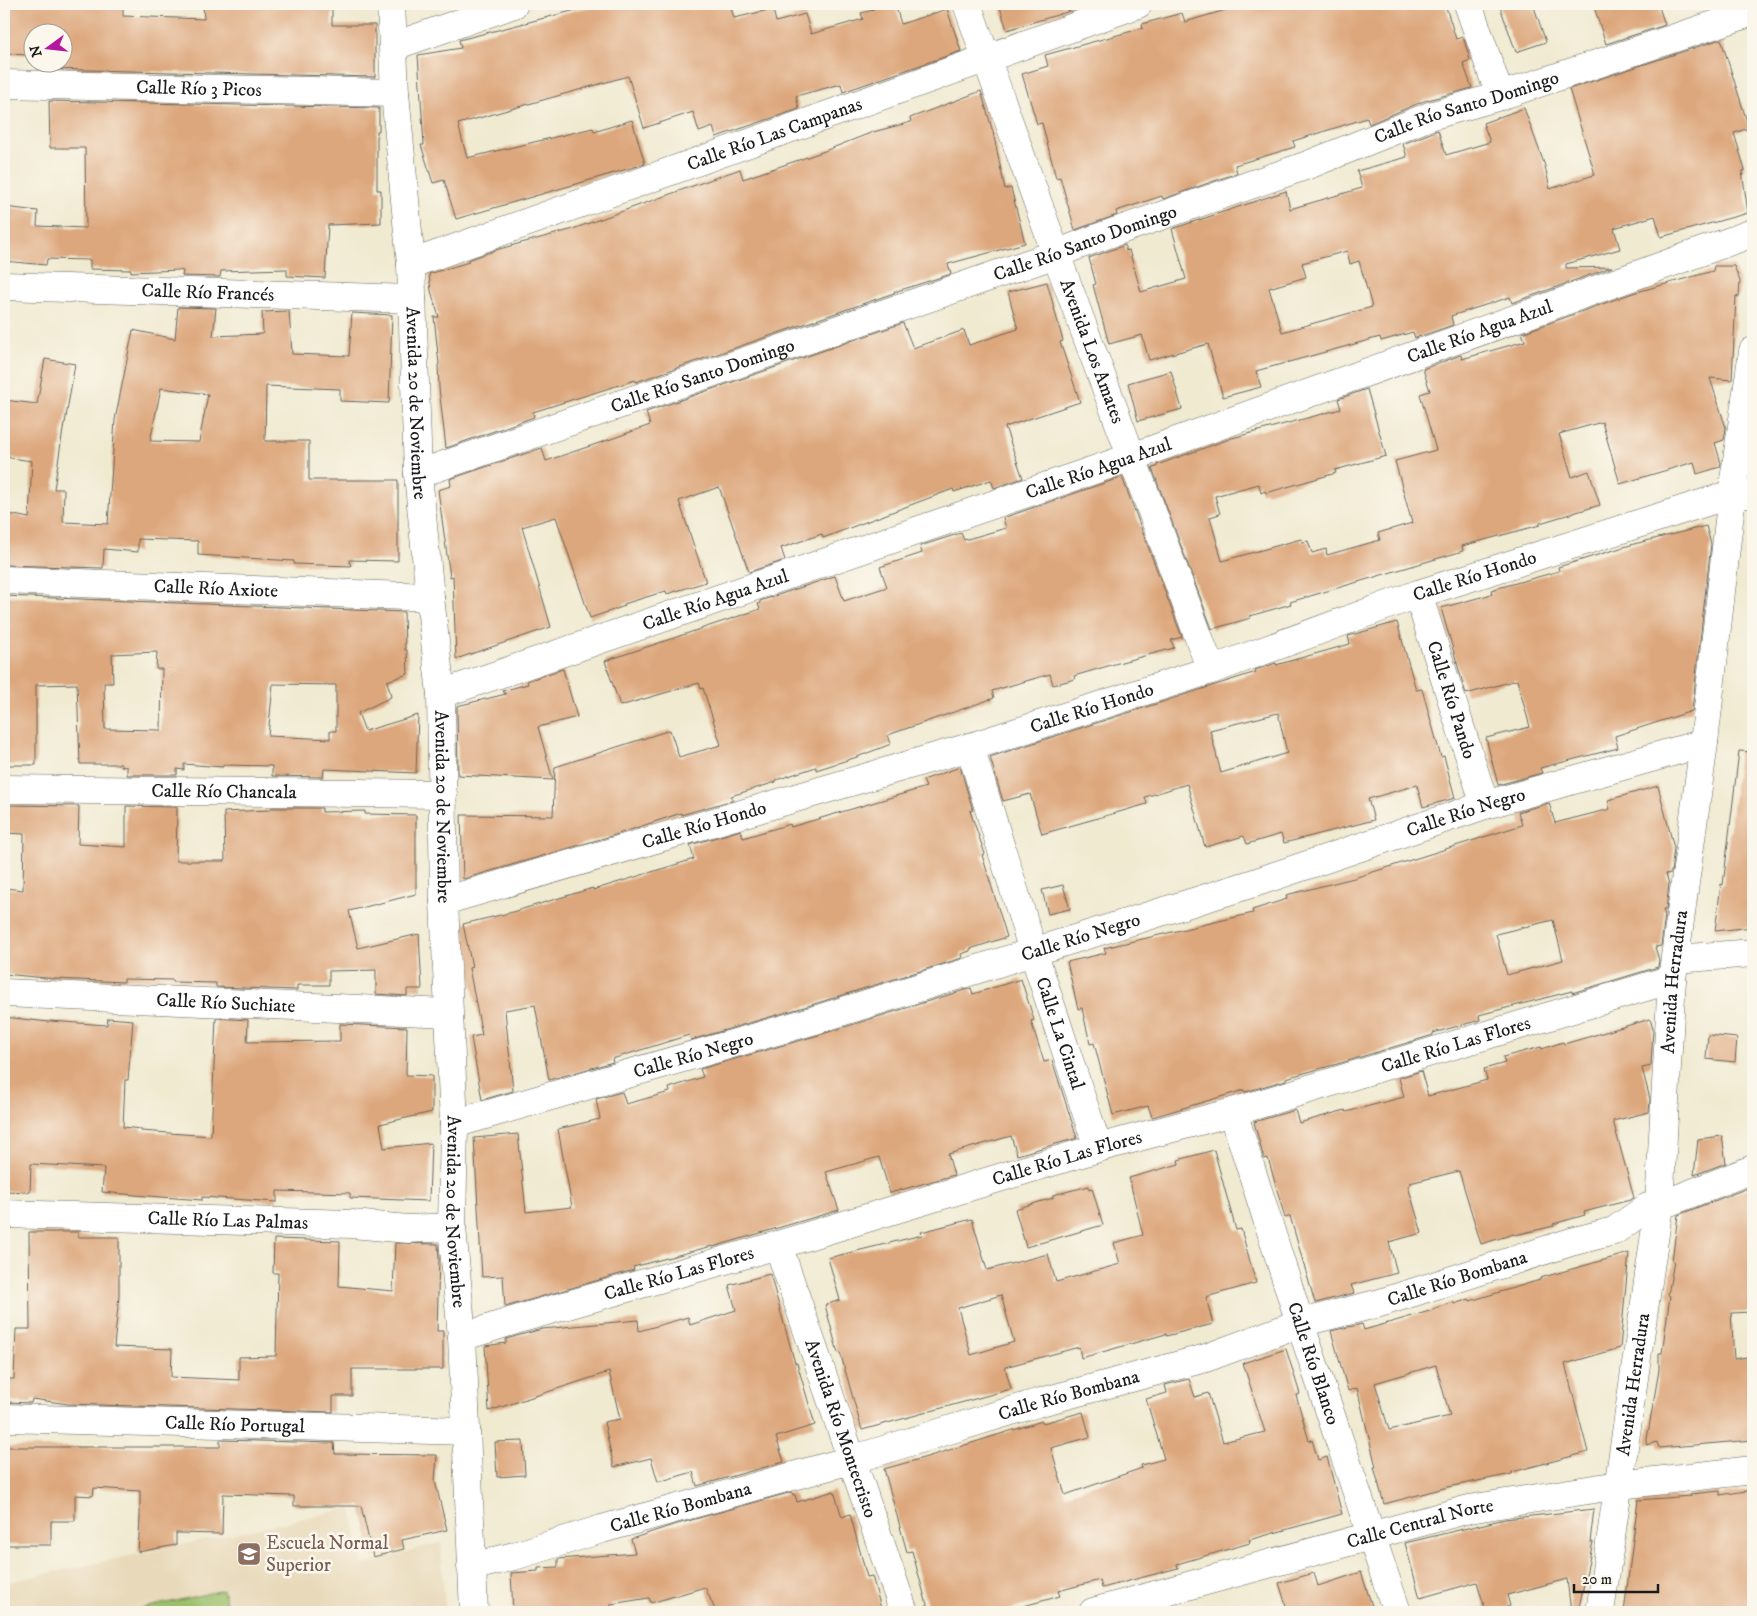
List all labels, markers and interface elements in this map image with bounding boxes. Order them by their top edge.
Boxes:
north arrow [22,22,72,72]
text: N [26,43,47,59]
street label: Calle Río Santo Domingo [1371,66,1562,149]
street label: Calle Río 3 Picos [136,76,262,101]
street label: Calle Río Las Campanas [684,92,865,176]
street label: Calle Río Santo Domingo [990,200,1180,286]
street label: Avenida Los Amates [1055,276,1130,427]
street label: Calle Río Francés [141,279,275,306]
street label: Calle Río Agua Azul [1404,295,1556,368]
street label: Avenida 20 de Noviembre [401,306,432,501]
street label: Calle Río Santo Domingo [607,334,798,418]
street label: Calle Río Agua Azul [1022,432,1175,504]
street label: Calle Río Hondo [1410,546,1539,606]
street label: Calle Río Agua Azul [639,564,792,636]
street label: Calle Río Axiote [153,574,279,602]
street label: Calle Río Pando [1422,638,1481,762]
street label: Calle Río Hondo [1027,678,1157,739]
street label: Avenida 20 de Noviembre [430,710,456,904]
street label: Calle Río Chancala [151,779,297,804]
street label: Calle Río Negro [1403,783,1528,842]
street label: Calle Río Hondo [639,796,769,854]
street label: Calle Río Negro [1018,908,1143,966]
street label: Avenida Herradura [1656,909,1693,1054]
street label: Calle La Cintal [1031,974,1089,1093]
street label: Calle Río Suchiate [156,988,296,1018]
street label: Calle Río Las Flores [1378,1011,1533,1078]
street label: Calle Río Negro [631,1027,756,1083]
street label: Avenida 20 de Noviembre [440,1115,471,1309]
street label: Calle Río Las Flores [989,1125,1144,1191]
street label: Calle Río Las Palmas [147,1207,309,1234]
street label: Calle Río Las Flores [601,1241,756,1306]
street label: Calle Río Bombana [1384,1245,1530,1311]
street label: Calle Río Blanco [1283,1299,1345,1428]
street label: Avenida Herradura [1611,1311,1655,1457]
street label: Avenida Río Montecristo [800,1336,882,1521]
street label: Calle Río Bombana [995,1365,1142,1426]
street label: Calle Río Portugal [165,1411,306,1438]
street label: Calle Río Bombana [607,1477,754,1538]
street label: Calle Central Norte [1344,1494,1495,1553]
place label: Escuela Normal Superior [266,1532,389,1577]
school or university icon: Escuela Normal Superior [236,1541,262,1567]
scale bar [1574,1561,1658,1593]
text: 20 m [1582,1570,1612,1589]

